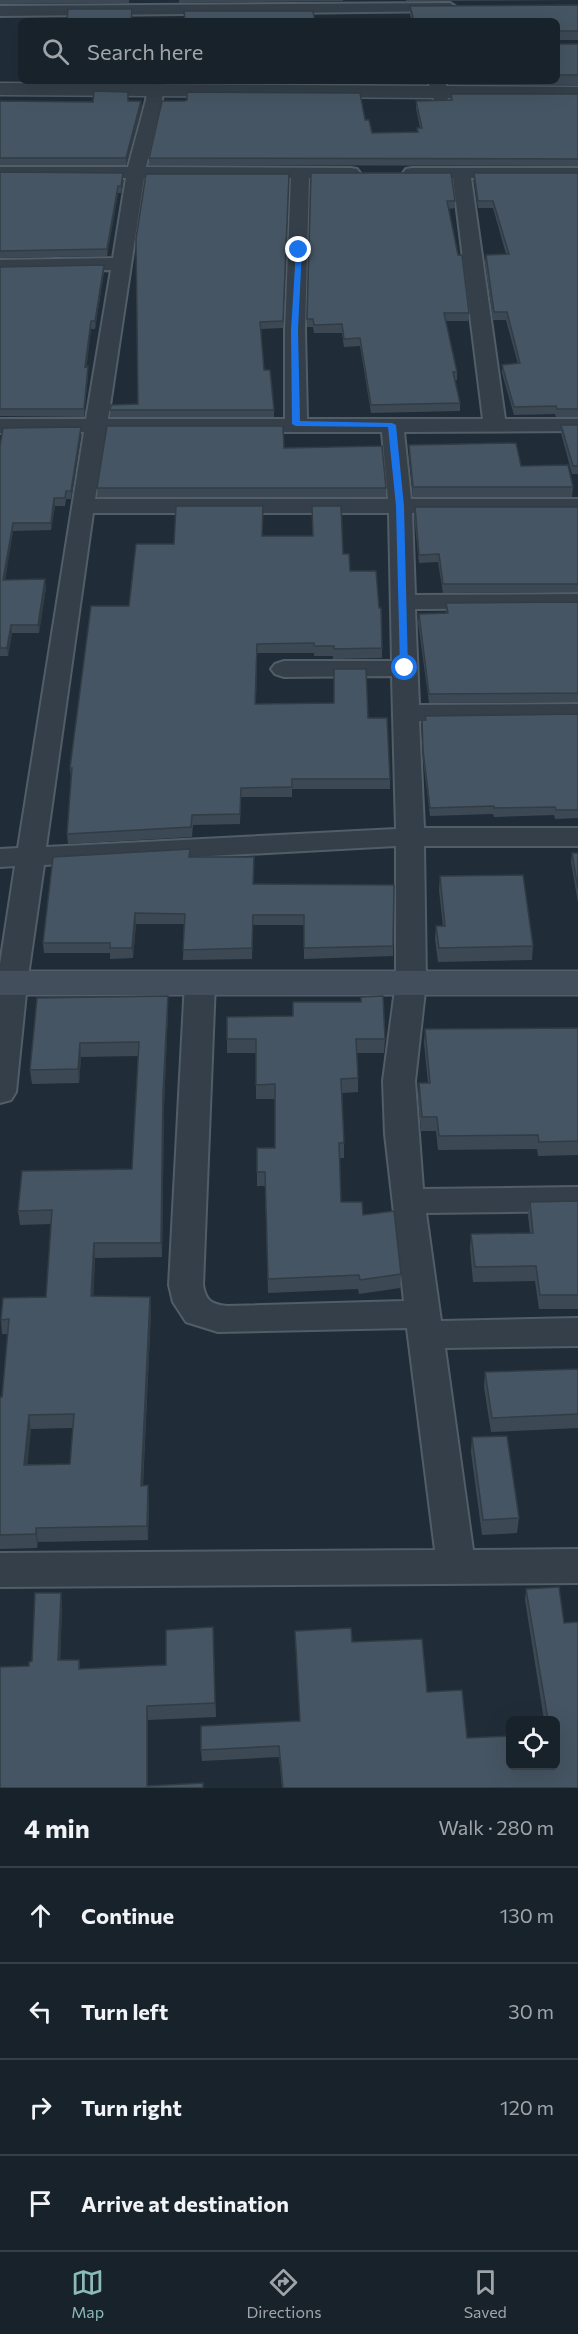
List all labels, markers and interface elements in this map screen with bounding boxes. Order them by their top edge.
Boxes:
search box [18,18,560,84]
icon: search [39,35,72,68]
text: Search here [87,38,203,65]
route end [285,236,311,262]
route start [391,654,417,680]
map controls [506,1716,560,1770]
button: locate [506,1716,560,1770]
text: 4 min [24,1812,90,1843]
text: Walk · 280 m [438,1815,554,1839]
icon: ahead [24,1899,57,1932]
text: Continue [81,1902,174,1929]
text: 130 m [500,1903,554,1927]
icon: left [24,1995,57,2028]
text: Turn left [81,1998,168,2025]
text: 30 m [508,1999,554,2023]
icon: right [24,2091,57,2124]
text: Turn right [81,2094,182,2121]
text: 120 m [500,2095,554,2119]
icon: arrive [24,2187,57,2220]
text: Arrive at destination [81,2190,289,2217]
tab: Map [71,2266,104,2321]
tab: Directions [246,2266,321,2321]
tab: Saved [464,2266,507,2321]

